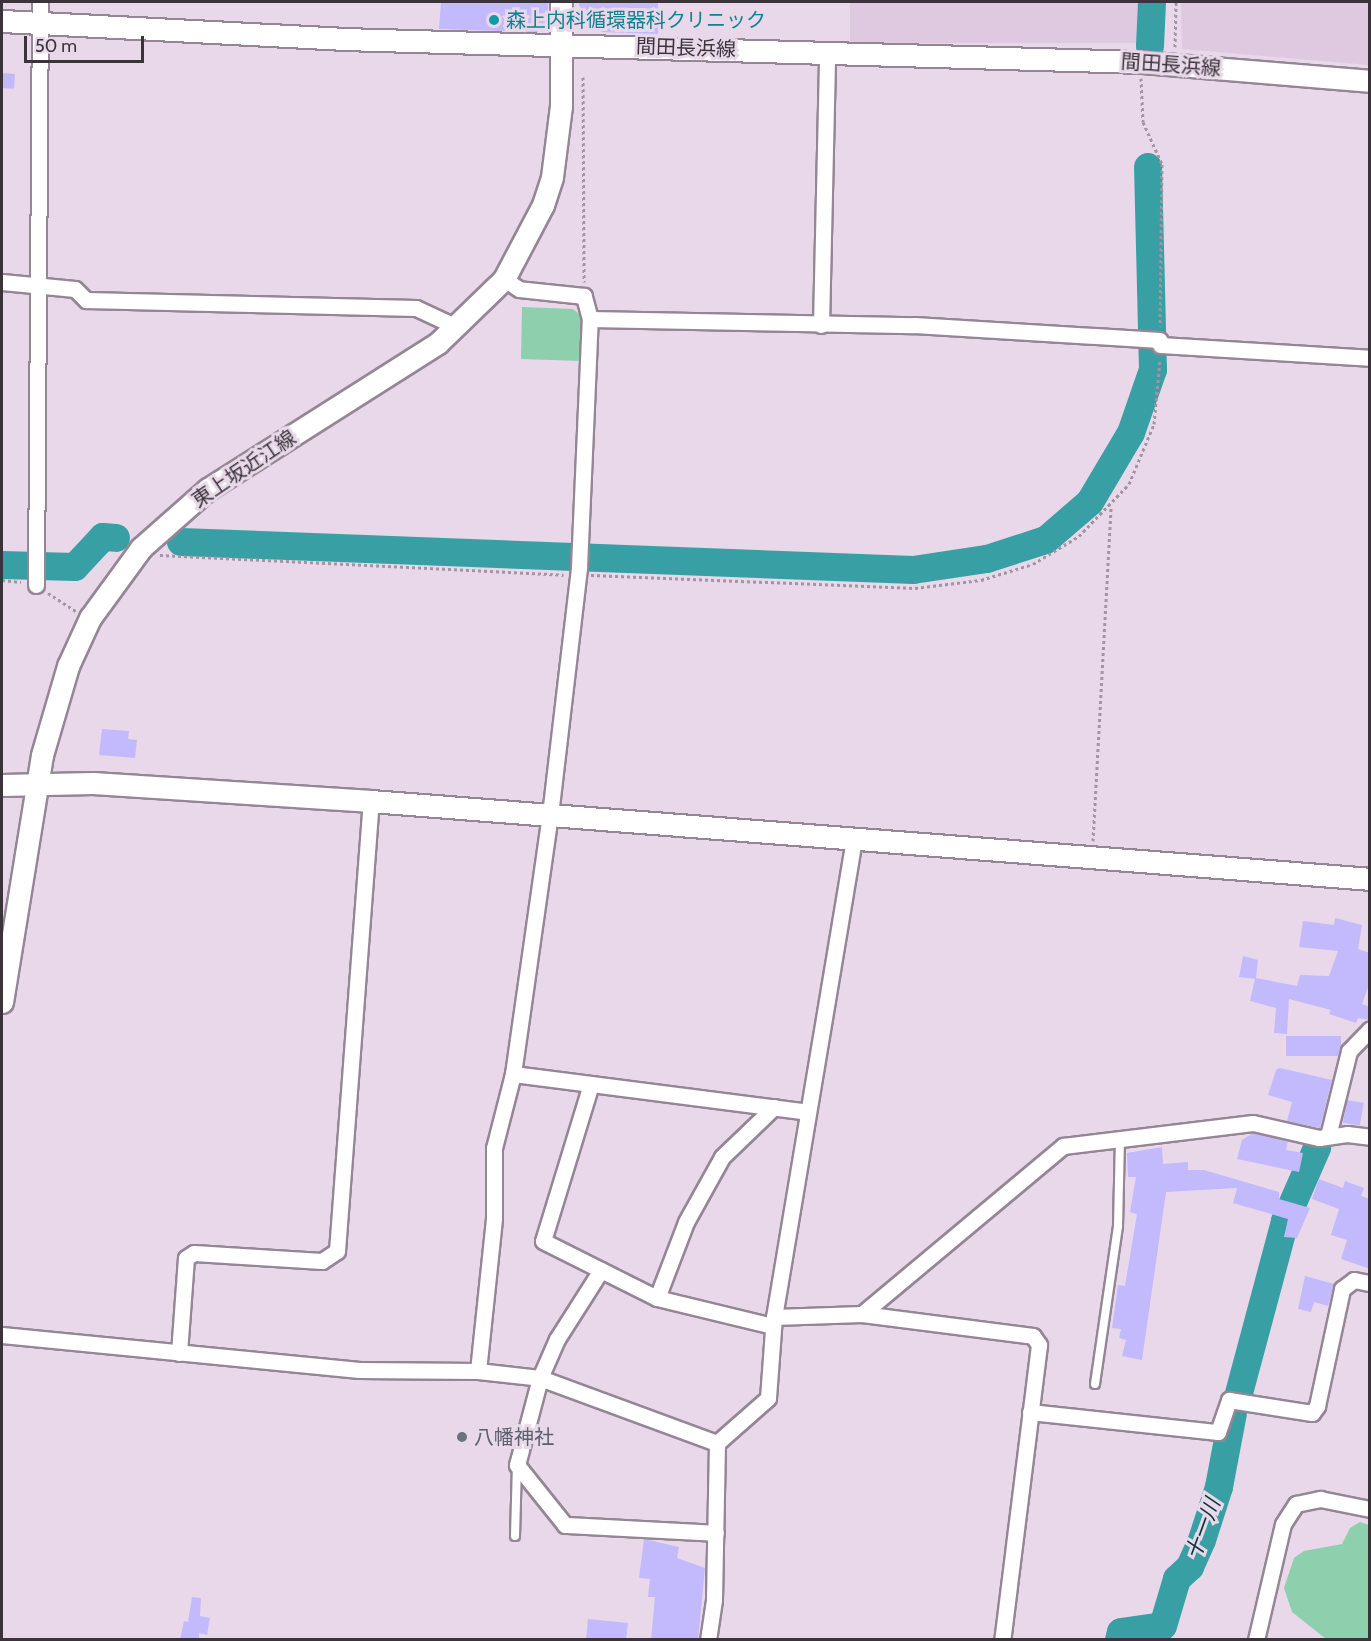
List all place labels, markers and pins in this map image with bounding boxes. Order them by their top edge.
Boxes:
place label: 森上内科循環器科クリニック [506,8,766,32]
marker: 森上内科循環器科クリニック [487,13,501,27]
place label: 八幡神社 [474,1425,554,1449]
marker: 八幡神社 [455,1430,469,1444]

